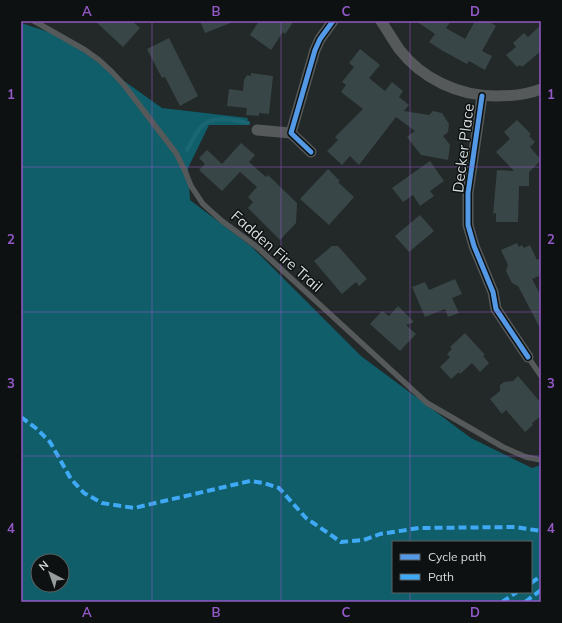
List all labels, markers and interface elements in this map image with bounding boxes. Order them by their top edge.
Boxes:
text: A [82,3,92,19]
text: B [212,3,221,19]
text: C [342,3,351,19]
text: D [470,3,480,19]
text: 1 [7,86,15,102]
text: 1 [547,86,555,102]
street label: Decker Place [448,102,478,194]
street label: Fadden Fire Trail [227,206,327,296]
text: 2 [7,231,15,247]
text: 2 [547,231,555,247]
text: 3 [7,375,15,391]
text: 3 [547,375,555,391]
text: 4 [7,520,15,536]
text: 4 [547,520,555,536]
legend [392,541,532,593]
text: Cycle path [428,549,486,564]
north arrow [30,553,70,593]
text: N [36,557,51,573]
text: Path [428,569,454,584]
text: A [82,604,92,620]
text: B [212,604,221,620]
text: C [342,604,351,620]
text: D [470,604,480,620]

